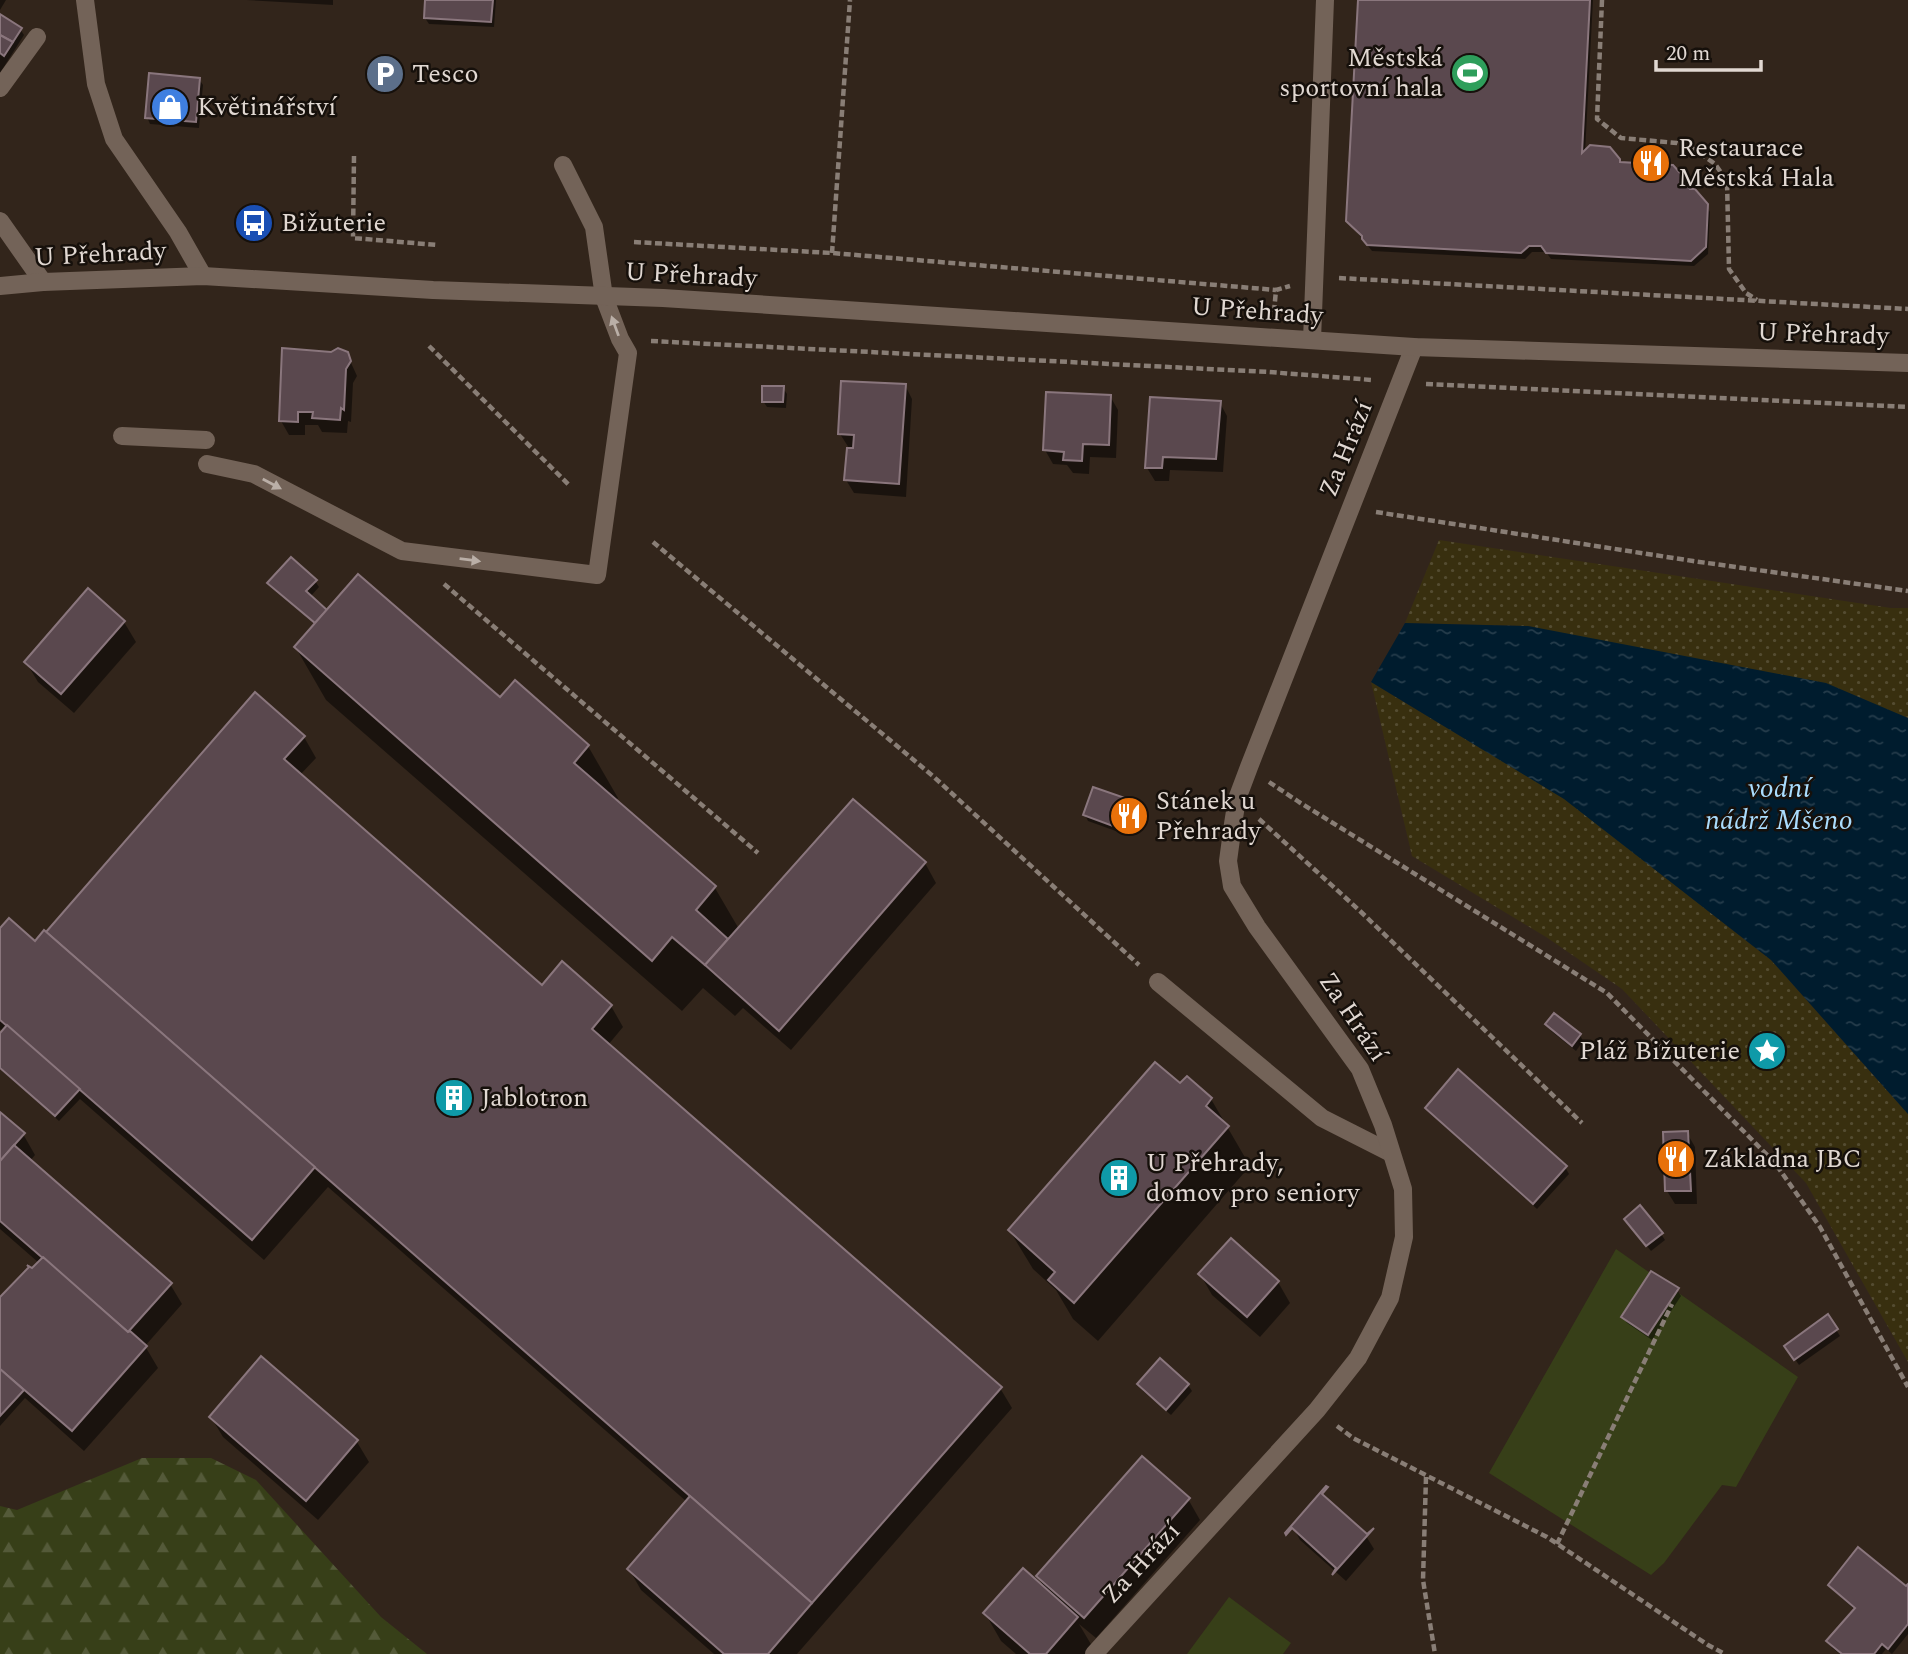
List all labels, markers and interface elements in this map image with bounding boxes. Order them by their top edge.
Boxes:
scale bar [1656,28,1761,72]
place label: Městská sportovní hala [1279,38,1443,108]
text: 20 m [1666,38,1710,70]
sports icon: Městská sportovní hala [1449,52,1491,94]
parking icon: Tesco [364,53,406,95]
place label: Tesco [412,54,479,94]
shop icon: Květinářství [149,86,191,128]
place label: Květinářství [197,87,338,127]
place label: Restaurace Městská Hala [1678,128,1835,198]
restaurant icon: Restaurace Městská Hala [1630,142,1672,184]
bus stop icon: Bižuterie [233,202,275,244]
place label: Bižuterie [281,203,386,243]
street label: U Přehrady [33,230,169,277]
street label: U Přehrady [624,252,760,299]
street label: U Přehrady [1190,286,1326,336]
street label: U Přehrady [1756,312,1891,356]
one-way arrow [609,315,620,336]
street label: Za Hrází [1309,393,1384,503]
one-way arrow [262,478,282,490]
one-way arrow [459,554,481,565]
water label: vodní nádrž Mšeno [1705,767,1853,842]
place label: Stánek u Přehrady [1156,781,1262,851]
restaurant icon: Stánek u Přehrady [1108,795,1150,837]
street label: Za Hrází [1308,964,1399,1071]
place icon: Pláž Bižuterie [1746,1030,1788,1072]
place label: Pláž Bižuterie [1579,1031,1740,1071]
building icon: Jablotron [433,1077,475,1119]
place label: Jablotron [481,1078,588,1118]
restaurant icon: Základna JBC [1655,1138,1697,1180]
place label: Základna JBC [1703,1139,1862,1179]
place label: U Přehrady, domov pro seniory [1146,1143,1361,1213]
building icon: U Přehrady, domov pro seniory [1098,1157,1140,1199]
street label: Za Hrází [1092,1511,1191,1613]

